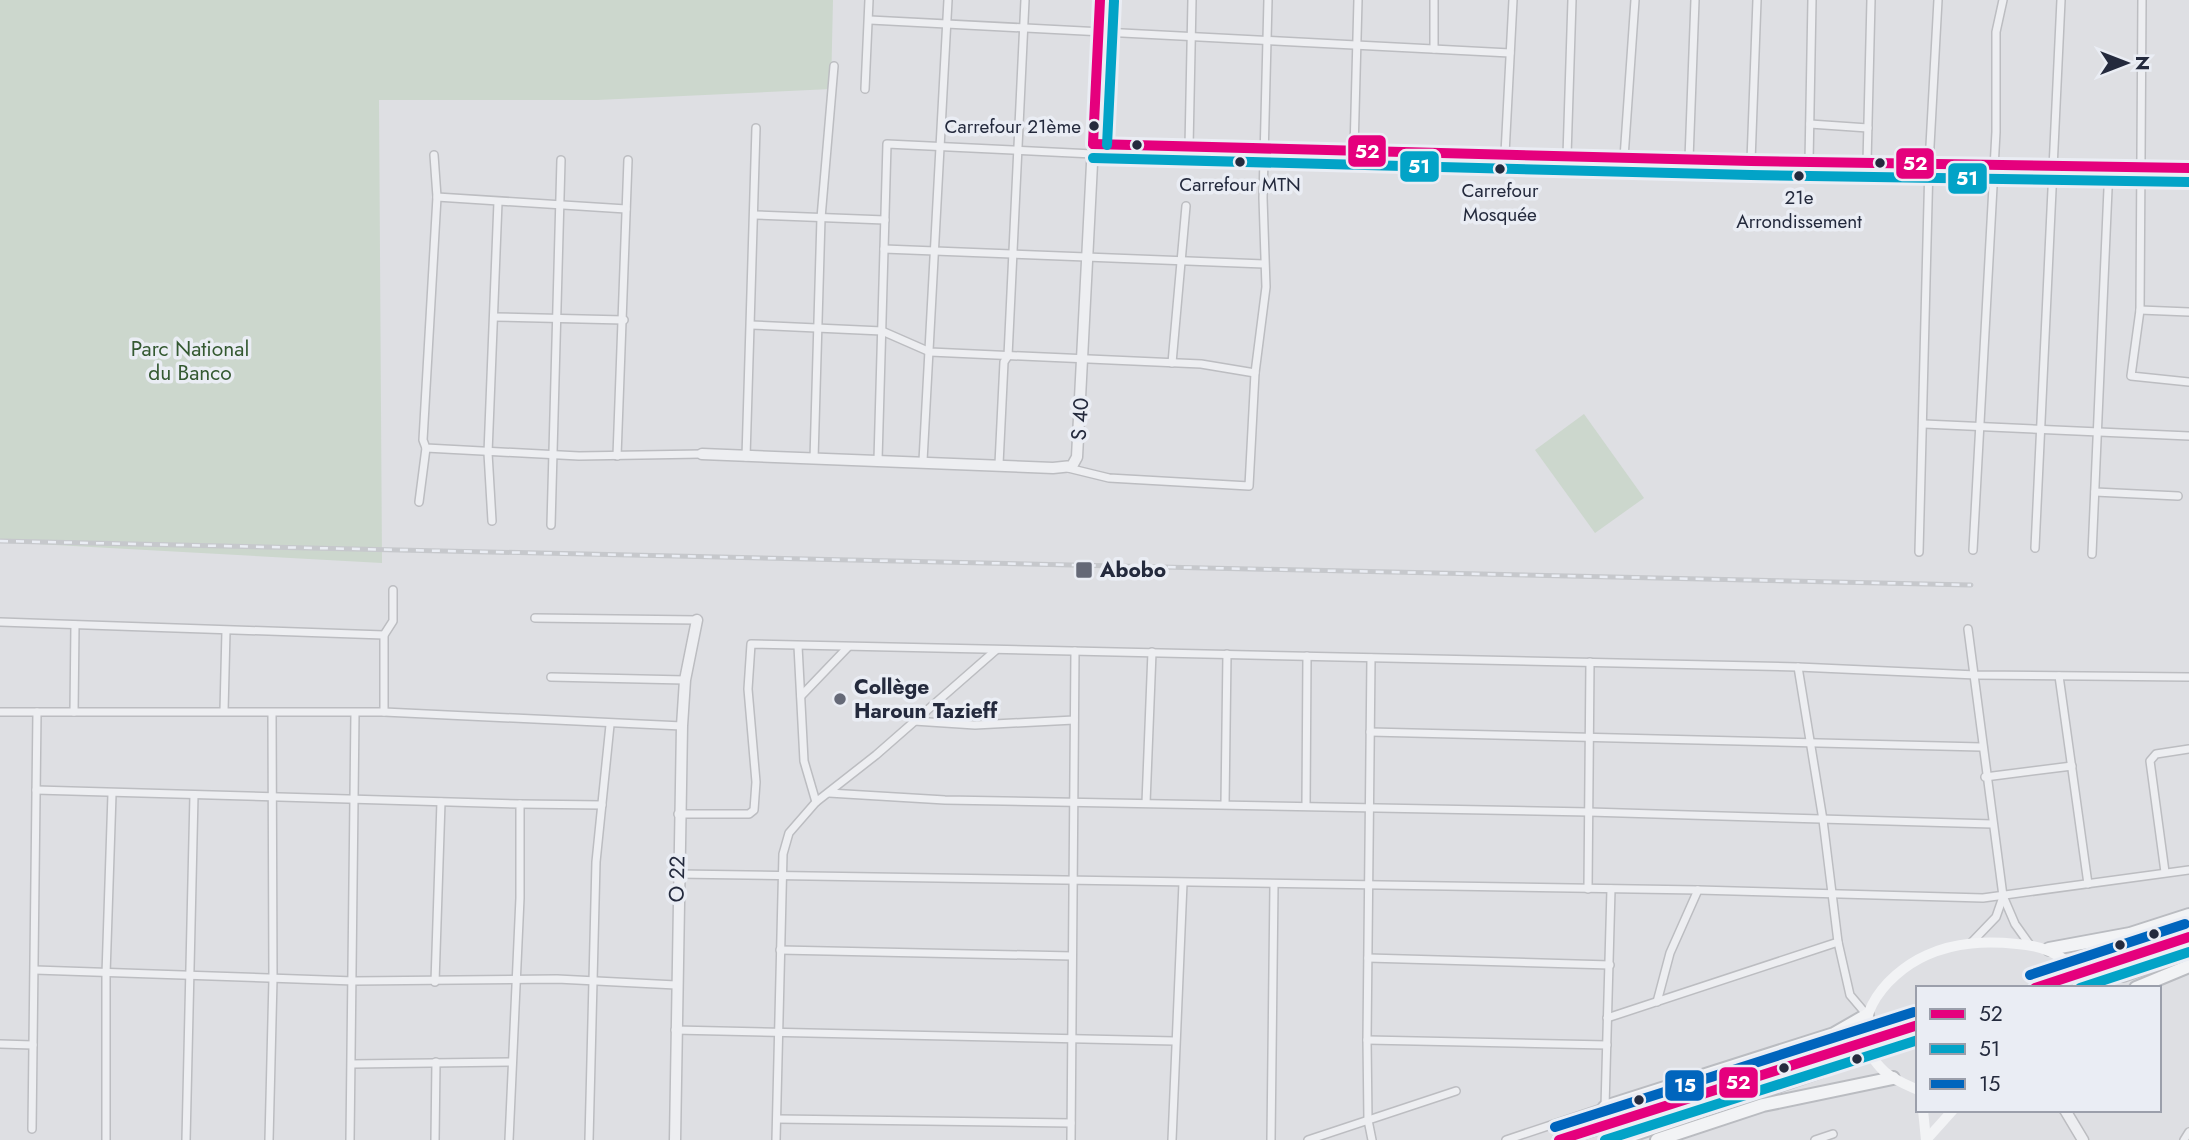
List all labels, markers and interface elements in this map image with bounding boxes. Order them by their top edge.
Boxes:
north arrow [2091,28,2161,98]
text: N [2129,55,2156,71]
place label: Carrefour 21ème [945,113,1081,140]
marker: Carrefour 21ème [1087,119,1101,133]
line badge: 52 [1347,134,1387,168]
unlabelled marker [1130,138,1144,152]
text: 52 [1355,138,1379,165]
line badge: 52 [1895,147,1935,180]
line badge: 51 [1399,150,1440,183]
text: 52 [1903,150,1927,177]
text: 51 [1408,153,1430,180]
marker: Carrefour MTN [1233,155,1247,169]
unlabelled marker [1873,156,1887,170]
marker: Carrefour Mosquée [1493,162,1507,176]
line badge: 51 [1947,162,1988,195]
text: 51 [1956,165,1978,192]
marker: 21e Arrondissement [1792,169,1806,183]
place label: Carrefour MTN [1179,171,1301,198]
place label: Carrefour Mosquée [1462,177,1539,228]
place label: 21e Arrondissement [1736,184,1862,235]
park label: Parc National du Banco [131,334,249,388]
street label: S 40 [1064,397,1096,441]
place label: Abobo [1099,555,1166,585]
marker: Abobo [1074,560,1094,580]
place label: Collège Haroun Tazieff [854,672,998,726]
marker: Collège Haroun Tazieff [832,691,848,707]
street label: O 22 [662,855,692,903]
unlabelled marker [2147,927,2161,941]
unlabelled marker [2113,938,2127,952]
legend [1916,986,2161,1112]
text: 52 [1979,999,2003,1029]
text: 51 [1979,1034,2000,1064]
unlabelled marker [1850,1052,1864,1066]
unlabelled marker [1777,1061,1791,1075]
line badge: 52 [1718,1066,1759,1099]
line badge: 15 [1664,1069,1705,1102]
text: 52 [1726,1069,1750,1096]
text: 15 [1979,1069,2000,1099]
text: 15 [1674,1072,1696,1099]
unlabelled marker [1632,1093,1646,1107]

